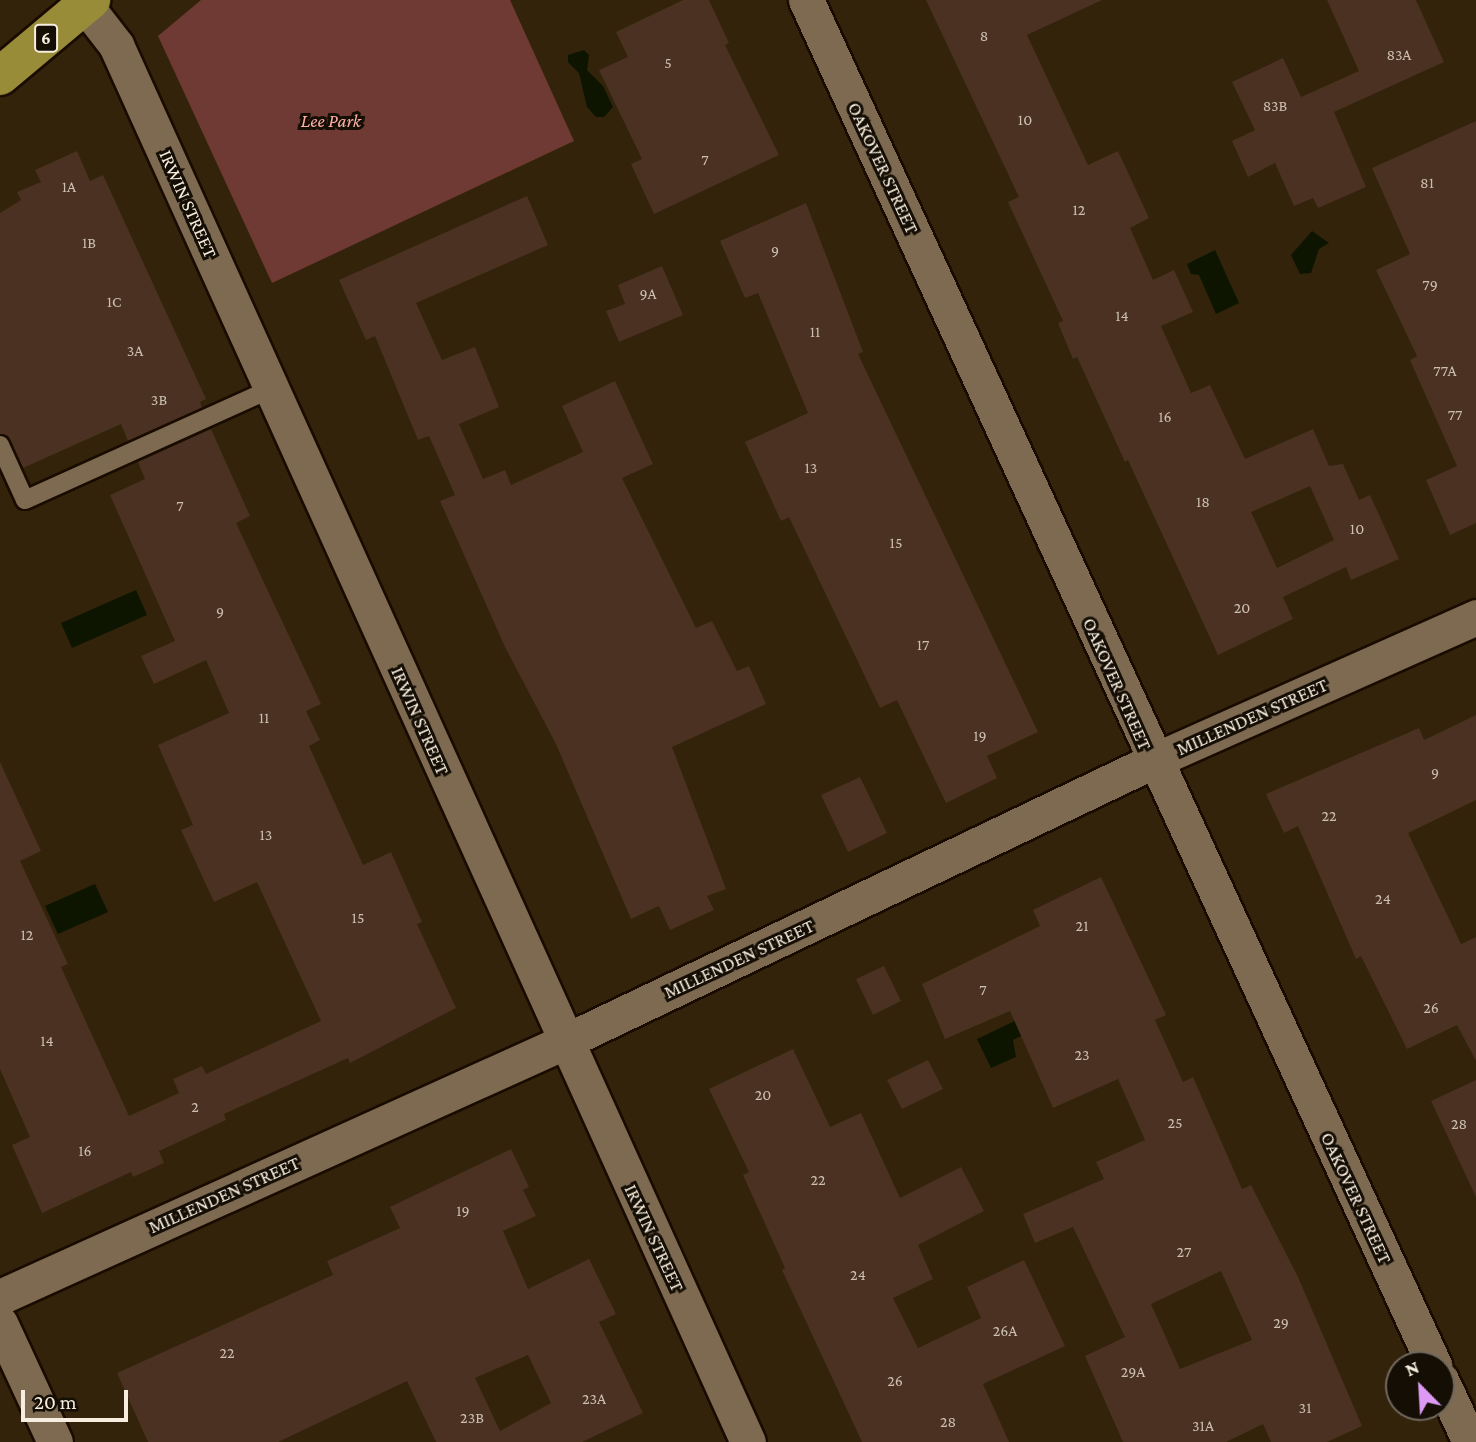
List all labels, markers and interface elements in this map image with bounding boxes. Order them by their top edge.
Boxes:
road number: 6 [34,24,58,52]
house number: 8 [980,26,988,46]
house number: 83A [1387,45,1411,65]
house number: 5 [664,53,672,73]
house number: 83B [1263,96,1287,116]
street label: OAKOVER STREET [843,99,923,237]
park label: Lee Park [301,110,361,132]
house number: 10 [1018,110,1032,130]
street label: IRWIN STREET [154,146,222,262]
house number: 7 [701,150,709,170]
house number: 81 [1420,173,1434,193]
house number: 1A [62,177,76,197]
house number: 12 [1073,200,1085,220]
house number: 1B [82,233,96,253]
house number: 9 [771,241,779,261]
house number: 79 [1422,275,1438,295]
house number: 9A [639,284,657,304]
house number: 1C [107,292,121,312]
house number: 14 [1115,306,1129,326]
house number: 11 [810,322,820,342]
house number: 3A [127,341,143,361]
house number: 77A [1433,361,1457,381]
house number: 3B [151,390,167,410]
house number: 77 [1448,405,1462,425]
house number: 16 [1158,407,1172,427]
house number: 13 [805,458,817,478]
house number: 18 [1196,492,1210,512]
house number: 7 [176,496,184,516]
house number: 10 [1350,519,1364,539]
house number: 15 [890,533,902,553]
house number: 20 [1234,598,1250,618]
house number: 9 [216,602,224,622]
street label: OAKOVER STREET [1078,614,1156,754]
house number: 17 [917,635,929,655]
street label: IRWIN STREET [386,663,454,779]
street label: MILLENDEN STREET [1173,673,1331,761]
house number: 11 [259,708,269,728]
house number: 19 [973,726,987,746]
house number: 9 [1431,763,1439,783]
house number: 22 [1321,806,1337,826]
house number: 13 [260,825,272,845]
house number: 24 [1375,889,1391,909]
house number: 15 [352,908,364,928]
street label: MILLENDEN STREET [660,914,818,1004]
house number: 21 [1076,916,1088,936]
house number: 12 [21,925,33,945]
house number: 7 [979,980,987,1000]
house number: 26 [1423,998,1439,1018]
house number: 14 [40,1031,54,1051]
house number: 23 [1074,1045,1090,1065]
house number: 20 [755,1085,771,1105]
house number: 2 [191,1097,199,1117]
house number: 25 [1167,1113,1183,1133]
house number: 28 [1451,1114,1467,1134]
street label: OAKOVER STREET [1316,1129,1396,1267]
house number: 16 [78,1141,92,1161]
street label: MILLENDEN STREET [145,1151,303,1239]
house number: 22 [810,1170,826,1190]
street label: IRWIN STREET [619,1181,689,1295]
house number: 19 [456,1201,470,1221]
house number: 27 [1177,1242,1191,1262]
house number: 24 [850,1265,866,1285]
house number: 29 [1273,1313,1289,1333]
house number: 26A [993,1321,1017,1341]
house number: 22 [219,1343,235,1363]
north arrow [1385,1351,1455,1421]
text: N [1402,1356,1422,1380]
house number: 29A [1121,1362,1145,1382]
house number: 26 [887,1371,903,1391]
scale bar [24,1376,131,1420]
house number: 23A [582,1389,606,1409]
text: 20 m [34,1390,77,1414]
house number: 31 [1299,1398,1311,1418]
house number: 23B [460,1408,484,1428]
house number: 28 [940,1412,956,1432]
house number: 31A [1192,1416,1214,1436]

